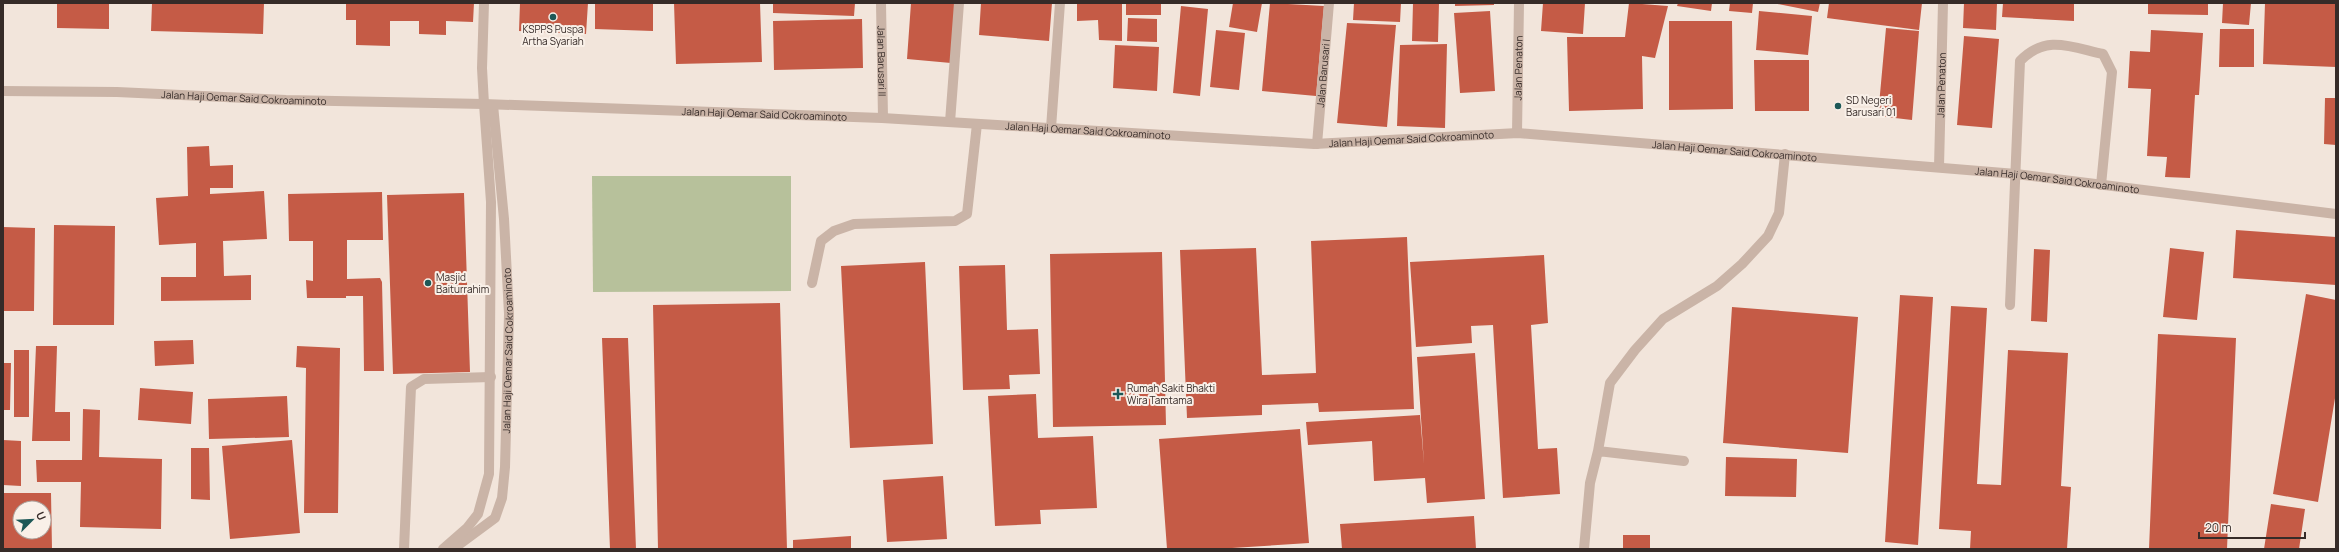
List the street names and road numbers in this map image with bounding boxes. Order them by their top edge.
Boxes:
street label: Jalan Barusari II [874,25,890,97]
street label: Jalan Penaton [1511,35,1525,101]
street label: Jalan Barusari I [1313,39,1333,108]
street label: Jalan Penaton [1933,52,1949,118]
street label: Jalan Haji Oemar Said Cokroaminoto [161,87,327,108]
street label: Jalan Haji Oemar Said Cokroaminoto [681,104,847,124]
street label: Jalan Haji Oemar Said Cokroaminoto [1005,118,1171,142]
street label: Jalan Haji Oemar Said Cokroaminoto [1328,127,1494,150]
street label: Jalan Haji Oemar Said Cokroaminoto [1651,137,1818,165]
street label: Jalan Haji Oemar Said Cokroaminoto [1974,164,2140,196]
street label: Jalan Haji Oemar Said Cokroaminoto [499,267,516,433]

